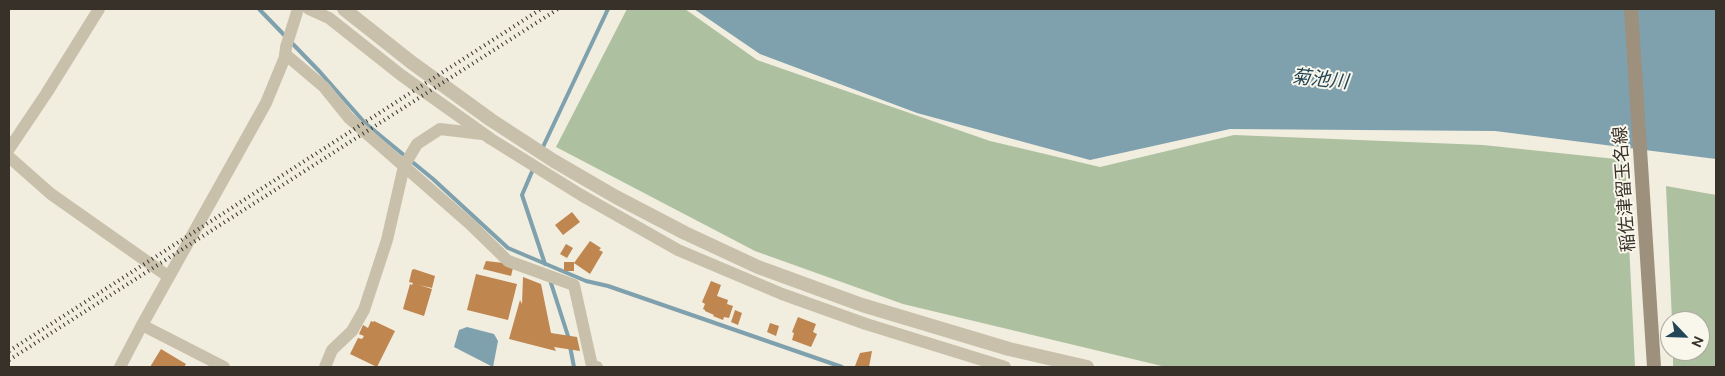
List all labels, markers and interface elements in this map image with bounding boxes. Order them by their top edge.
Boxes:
water label: 菊池川 [1290,65,1350,93]
street label: 稲佐津留玉名線 [1609,125,1639,253]
north arrow [1660,311,1710,361]
text: N [1688,334,1707,350]

